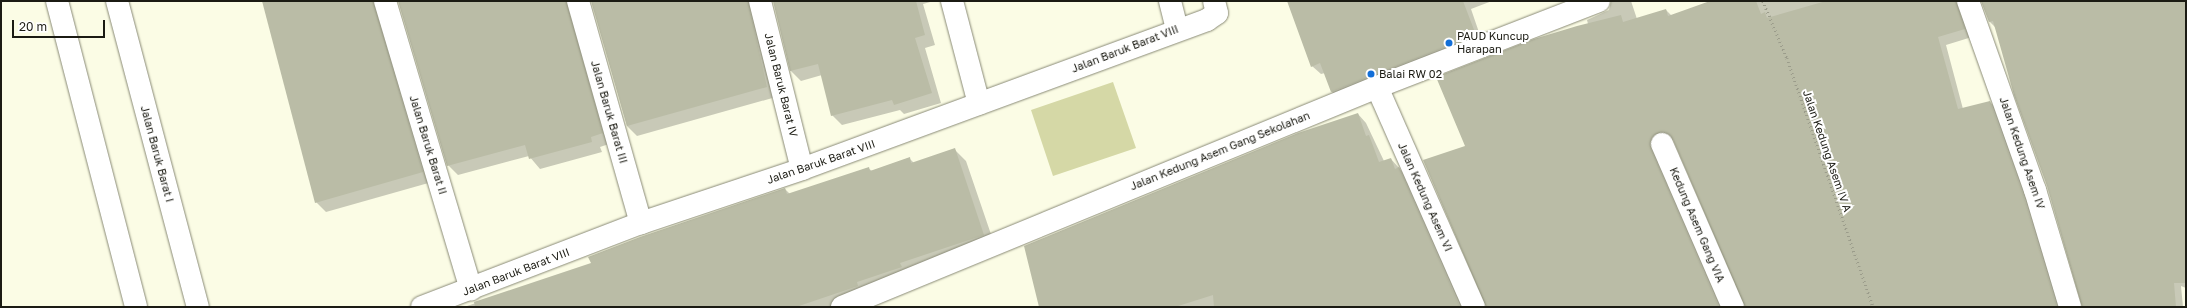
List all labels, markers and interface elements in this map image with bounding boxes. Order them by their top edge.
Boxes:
scale bar [14,12,107,38]
text: 20 m [19,19,47,34]
street label: Jalan Baruk Barat VIII [1070,22,1180,76]
place label: PAUD Kuncup Harapan [1457,30,1529,56]
street label: Jalan Baruk Barat IV [762,32,800,138]
marker: PAUD Kuncup Harapan [1444,38,1454,48]
street label: Jalan Baruk Barat III [588,59,630,165]
place label: Balai RW 02 [1379,67,1442,81]
marker: Balai RW 02 [1366,69,1376,79]
street label: Jalan Kedung Asem IV A [1800,88,1854,214]
street label: Jalan Baruk Barat II [407,94,449,196]
street label: Jalan Kedung Asem IV [1997,95,2047,211]
street label: Jalan Baruk Barat I [138,104,176,204]
street label: Jalan Kedung Asem Gang Sekolahan [1128,109,1312,193]
street label: Jalan Baruk Barat VIII [765,137,877,187]
street label: Jalan Kedung Asem VI [1395,140,1455,254]
street label: Kedung Asem Gang VIA [1667,165,1727,285]
street label: Jalan Baruk Barat VIII [461,245,571,299]

